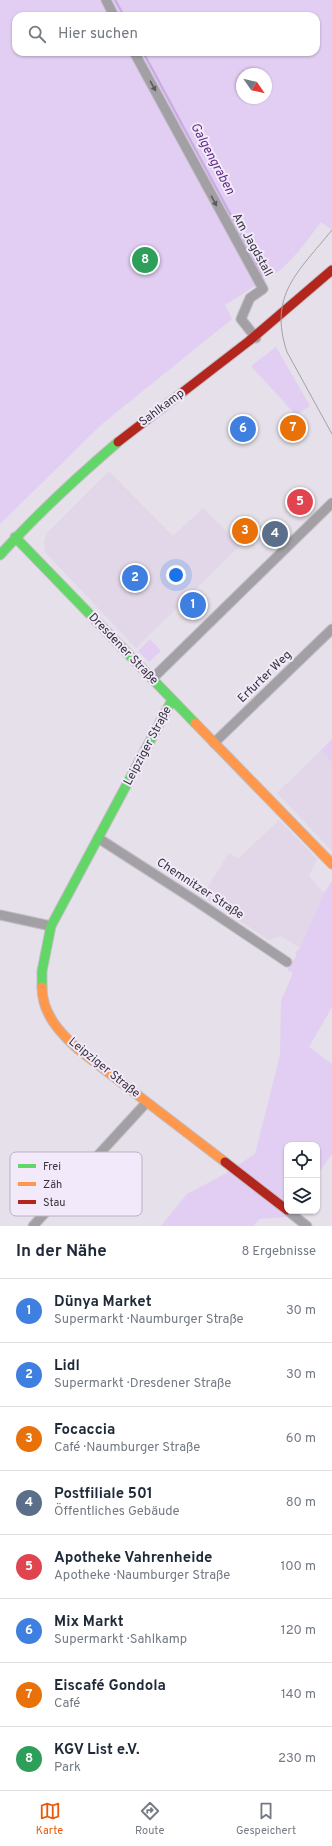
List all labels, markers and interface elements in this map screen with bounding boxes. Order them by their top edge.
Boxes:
search box [12,12,320,56]
icon: search [26,23,48,45]
text: Hier suchen [58,25,138,44]
north arrow [236,68,272,104]
one-way arrow [149,80,156,92]
water label: Galgengraben [186,120,238,198]
one-way arrow [211,195,217,207]
street label: Am Jagdstall [228,210,276,280]
pin: 8 [132,245,158,275]
street label: Sahlkamp [136,386,188,430]
pin: 7 [280,413,306,443]
pin: 6 [230,414,256,444]
pin: 5 [287,487,313,517]
pin: 3 [232,516,258,546]
pin: 4 [262,519,288,549]
pin: 2 [122,563,148,593]
your location [166,565,186,585]
pin: 1 [180,590,206,620]
street label: Dresdener Straße [85,610,161,688]
street label: Erfurter Weg [235,647,295,707]
street label: Leipziger Straße [120,704,176,788]
street label: Chemnitzer Straße [153,855,247,923]
street label: Leipziger Straße [65,1034,143,1102]
map controls [284,1142,320,1214]
button: locate [284,1142,320,1178]
legend [10,1152,142,1216]
text: Frei [43,1160,61,1174]
text: Zäh [43,1178,62,1192]
button: layers [284,1178,320,1214]
text: Stau [43,1196,66,1210]
text: In der Nähe [16,1241,107,1263]
text: 8 Ergebnisse [241,1244,316,1260]
text: Dünya Market [54,1293,152,1312]
text: 1 [26,1303,32,1319]
text: 30 m [286,1303,316,1319]
text: Supermarkt · Naumburger Straße [54,1312,244,1328]
text: Lidl [54,1357,80,1376]
text: 2 [25,1367,33,1383]
text: 30 m [286,1367,316,1383]
text: Supermarkt · Dresdener Straße [54,1376,231,1392]
text: Focaccia [54,1421,115,1440]
text: 3 [25,1431,33,1447]
text: 60 m [286,1431,316,1447]
text: Café · Naumburger Straße [54,1440,200,1456]
text: Postfiliale 501 [54,1485,153,1504]
text: 4 [25,1495,33,1511]
text: 80 m [286,1495,316,1511]
text: Öffentliches Gebäude [54,1504,180,1520]
text: Apotheke Vahrenheide [54,1549,212,1568]
text: 5 [25,1559,33,1575]
text: 100 m [280,1559,316,1575]
text: Apotheke · Naumburger Straße [54,1568,230,1584]
text: Mix Markt [54,1613,124,1632]
text: 6 [25,1623,33,1639]
text: 120 m [281,1623,316,1639]
text: Supermarkt · Sahlkamp [54,1632,187,1648]
text: Eiscafé Gondola [54,1677,166,1696]
text: 7 [26,1687,32,1703]
text: 140 m [281,1687,316,1703]
text: Café [54,1696,80,1712]
text: KGV List e.V. [54,1741,140,1760]
text: 8 [25,1751,33,1767]
text: 230 m [278,1751,316,1767]
text: Park [54,1760,81,1776]
tab: Karte [36,1800,63,1838]
tab: Route [135,1800,164,1838]
tab: Gespeichert [236,1800,296,1838]

